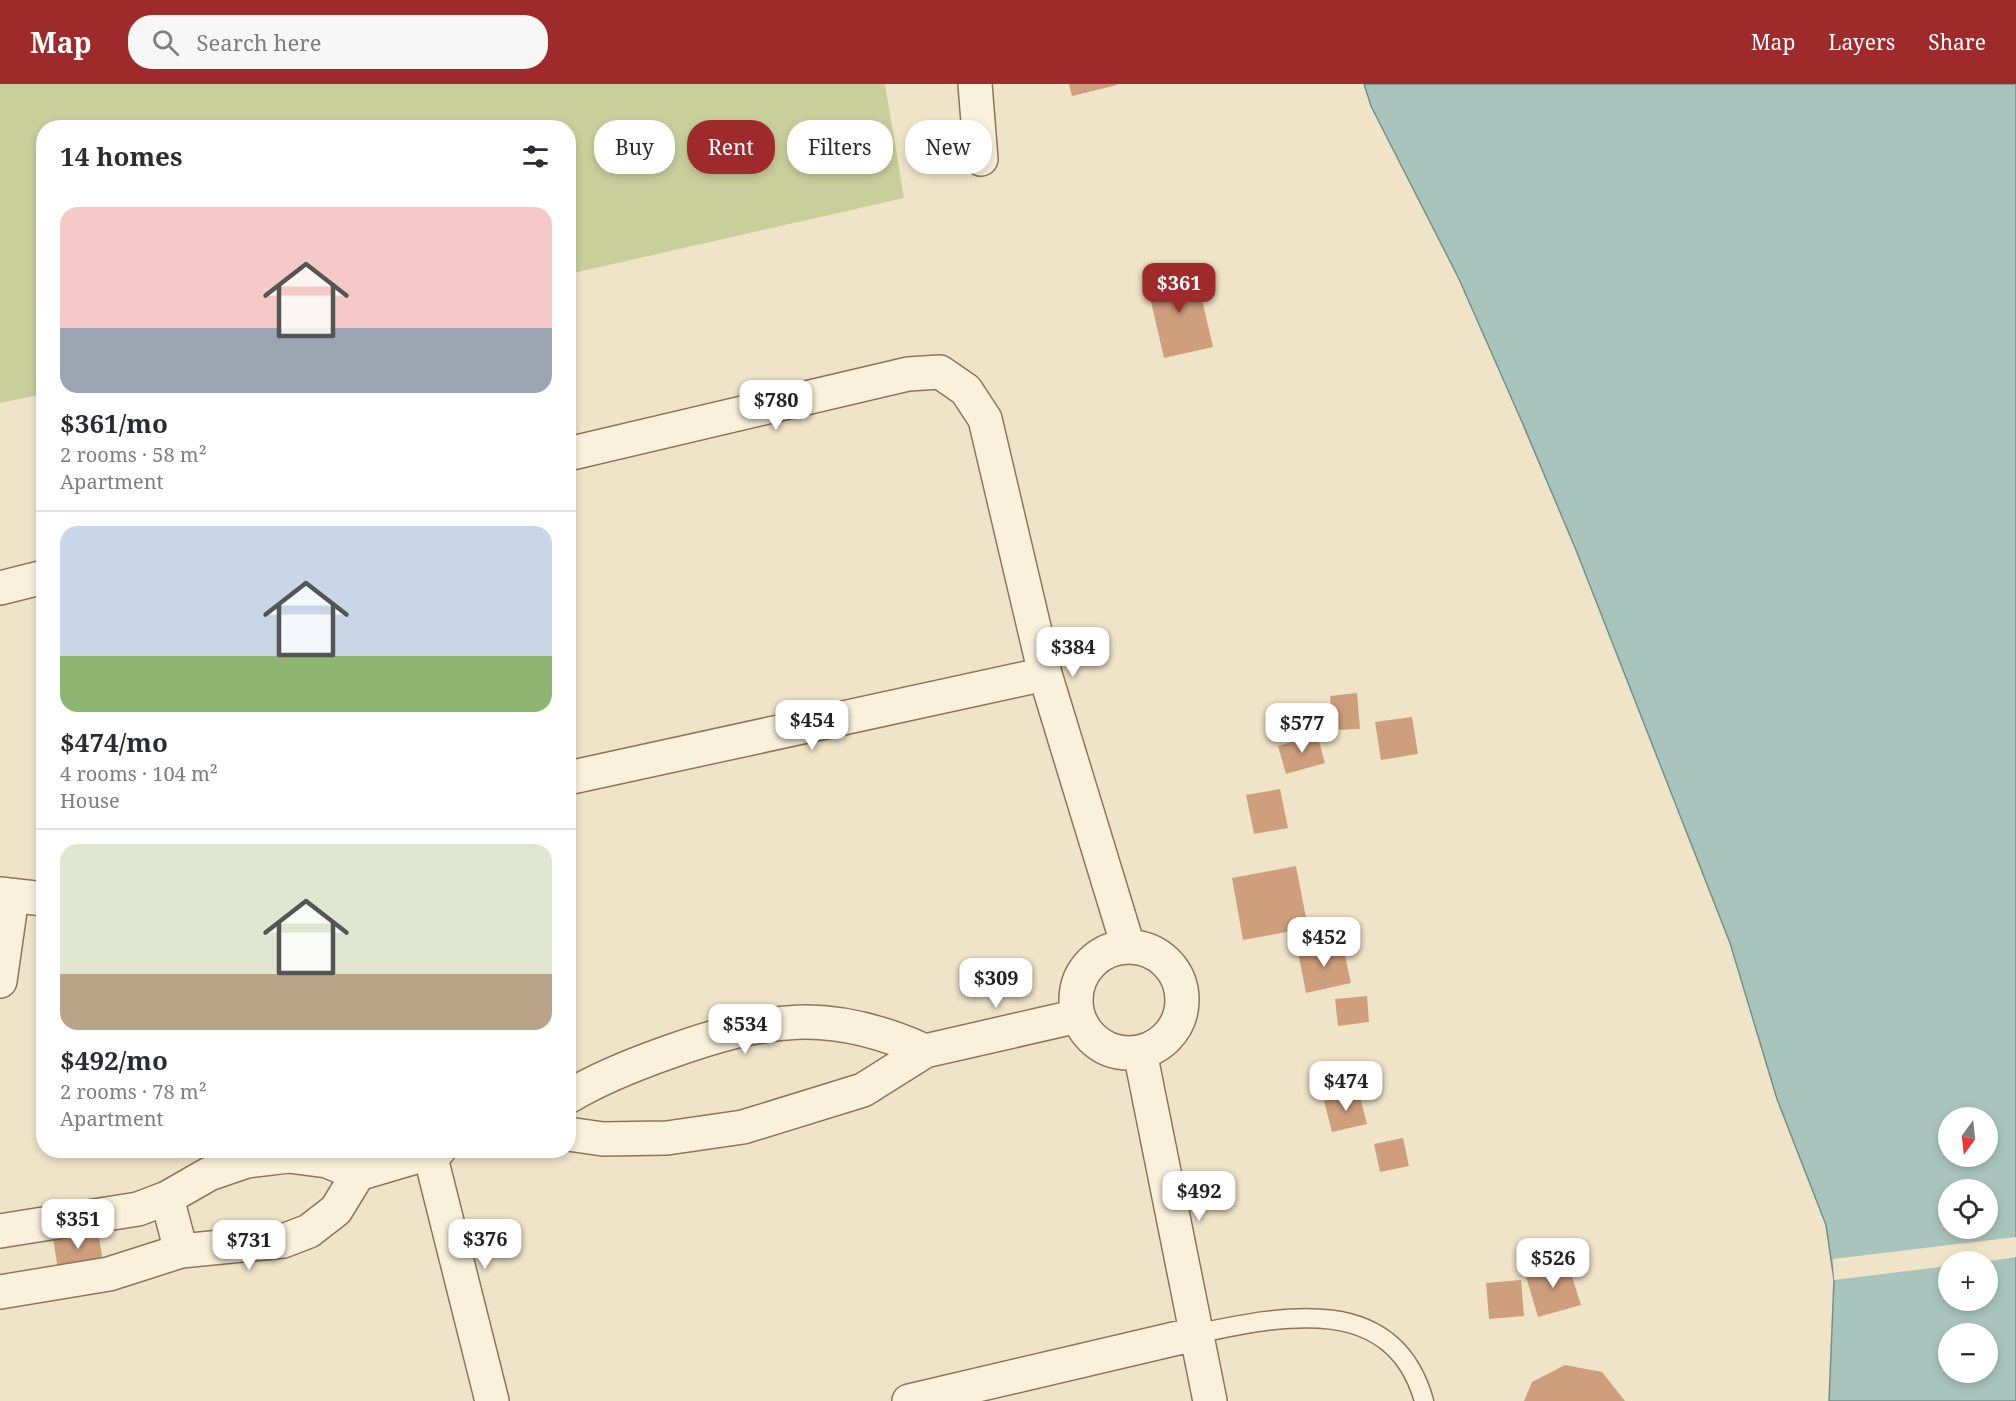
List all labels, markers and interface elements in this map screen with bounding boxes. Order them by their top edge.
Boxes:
search box [128,15,548,69]
text: Map [30,23,92,61]
icon: search [149,26,182,59]
text: Search here [197,27,321,57]
text: Map [1751,28,1795,56]
text: Layers [1828,28,1895,56]
text: Share [1928,28,1986,56]
chip: Buy [594,120,675,174]
chip: Rent [687,120,775,174]
chip: Filters [787,120,893,174]
chip: New [905,120,992,174]
text: 14 homes [60,138,182,174]
icon: filters [519,140,552,173]
icon: home [252,246,360,354]
pin: $361 [1143,263,1215,314]
text: $361 [1156,269,1202,296]
pin: $780 [740,380,812,431]
text: $780 [753,386,799,413]
text: $361/mo [60,405,168,441]
text: 2 rooms · 58 m² [60,441,207,468]
text: Apartment [60,468,164,495]
icon: home [252,565,360,673]
pin: $384 [1037,627,1109,678]
text: $384 [1050,633,1096,660]
pin: $454 [776,700,848,751]
pin: $577 [1266,703,1338,754]
text: $454 [789,706,835,733]
text: $577 [1279,709,1325,736]
text: $474/mo [60,724,168,760]
text: 4 rooms · 104 m² [60,760,218,787]
text: House [60,787,120,814]
icon: home [252,883,360,991]
pin: $452 [1288,917,1360,968]
text: $452 [1301,923,1347,950]
pin: $309 [960,958,1032,1009]
text: $309 [973,964,1019,991]
pin: $534 [709,1004,781,1055]
text: $534 [722,1010,768,1037]
text: $492/mo [60,1042,168,1078]
pin: $474 [1310,1061,1382,1112]
text: $474 [1323,1067,1369,1094]
text: 2 rooms · 78 m² [60,1078,207,1105]
text: Apartment [60,1105,164,1132]
north arrow [1938,1107,1998,1167]
map controls [1938,1107,1998,1383]
pin: $492 [1163,1171,1235,1222]
text: $492 [1176,1177,1222,1204]
button: locate [1938,1179,1998,1239]
pin: $351 [42,1199,114,1250]
text: $351 [55,1205,101,1232]
pin: $376 [449,1219,521,1270]
pin: $731 [213,1220,285,1271]
text: $376 [462,1225,508,1252]
text: $731 [226,1226,272,1253]
pin: $526 [1517,1238,1589,1289]
text: $526 [1530,1244,1576,1271]
button: + [1938,1251,1998,1311]
button: − [1938,1323,1998,1383]

